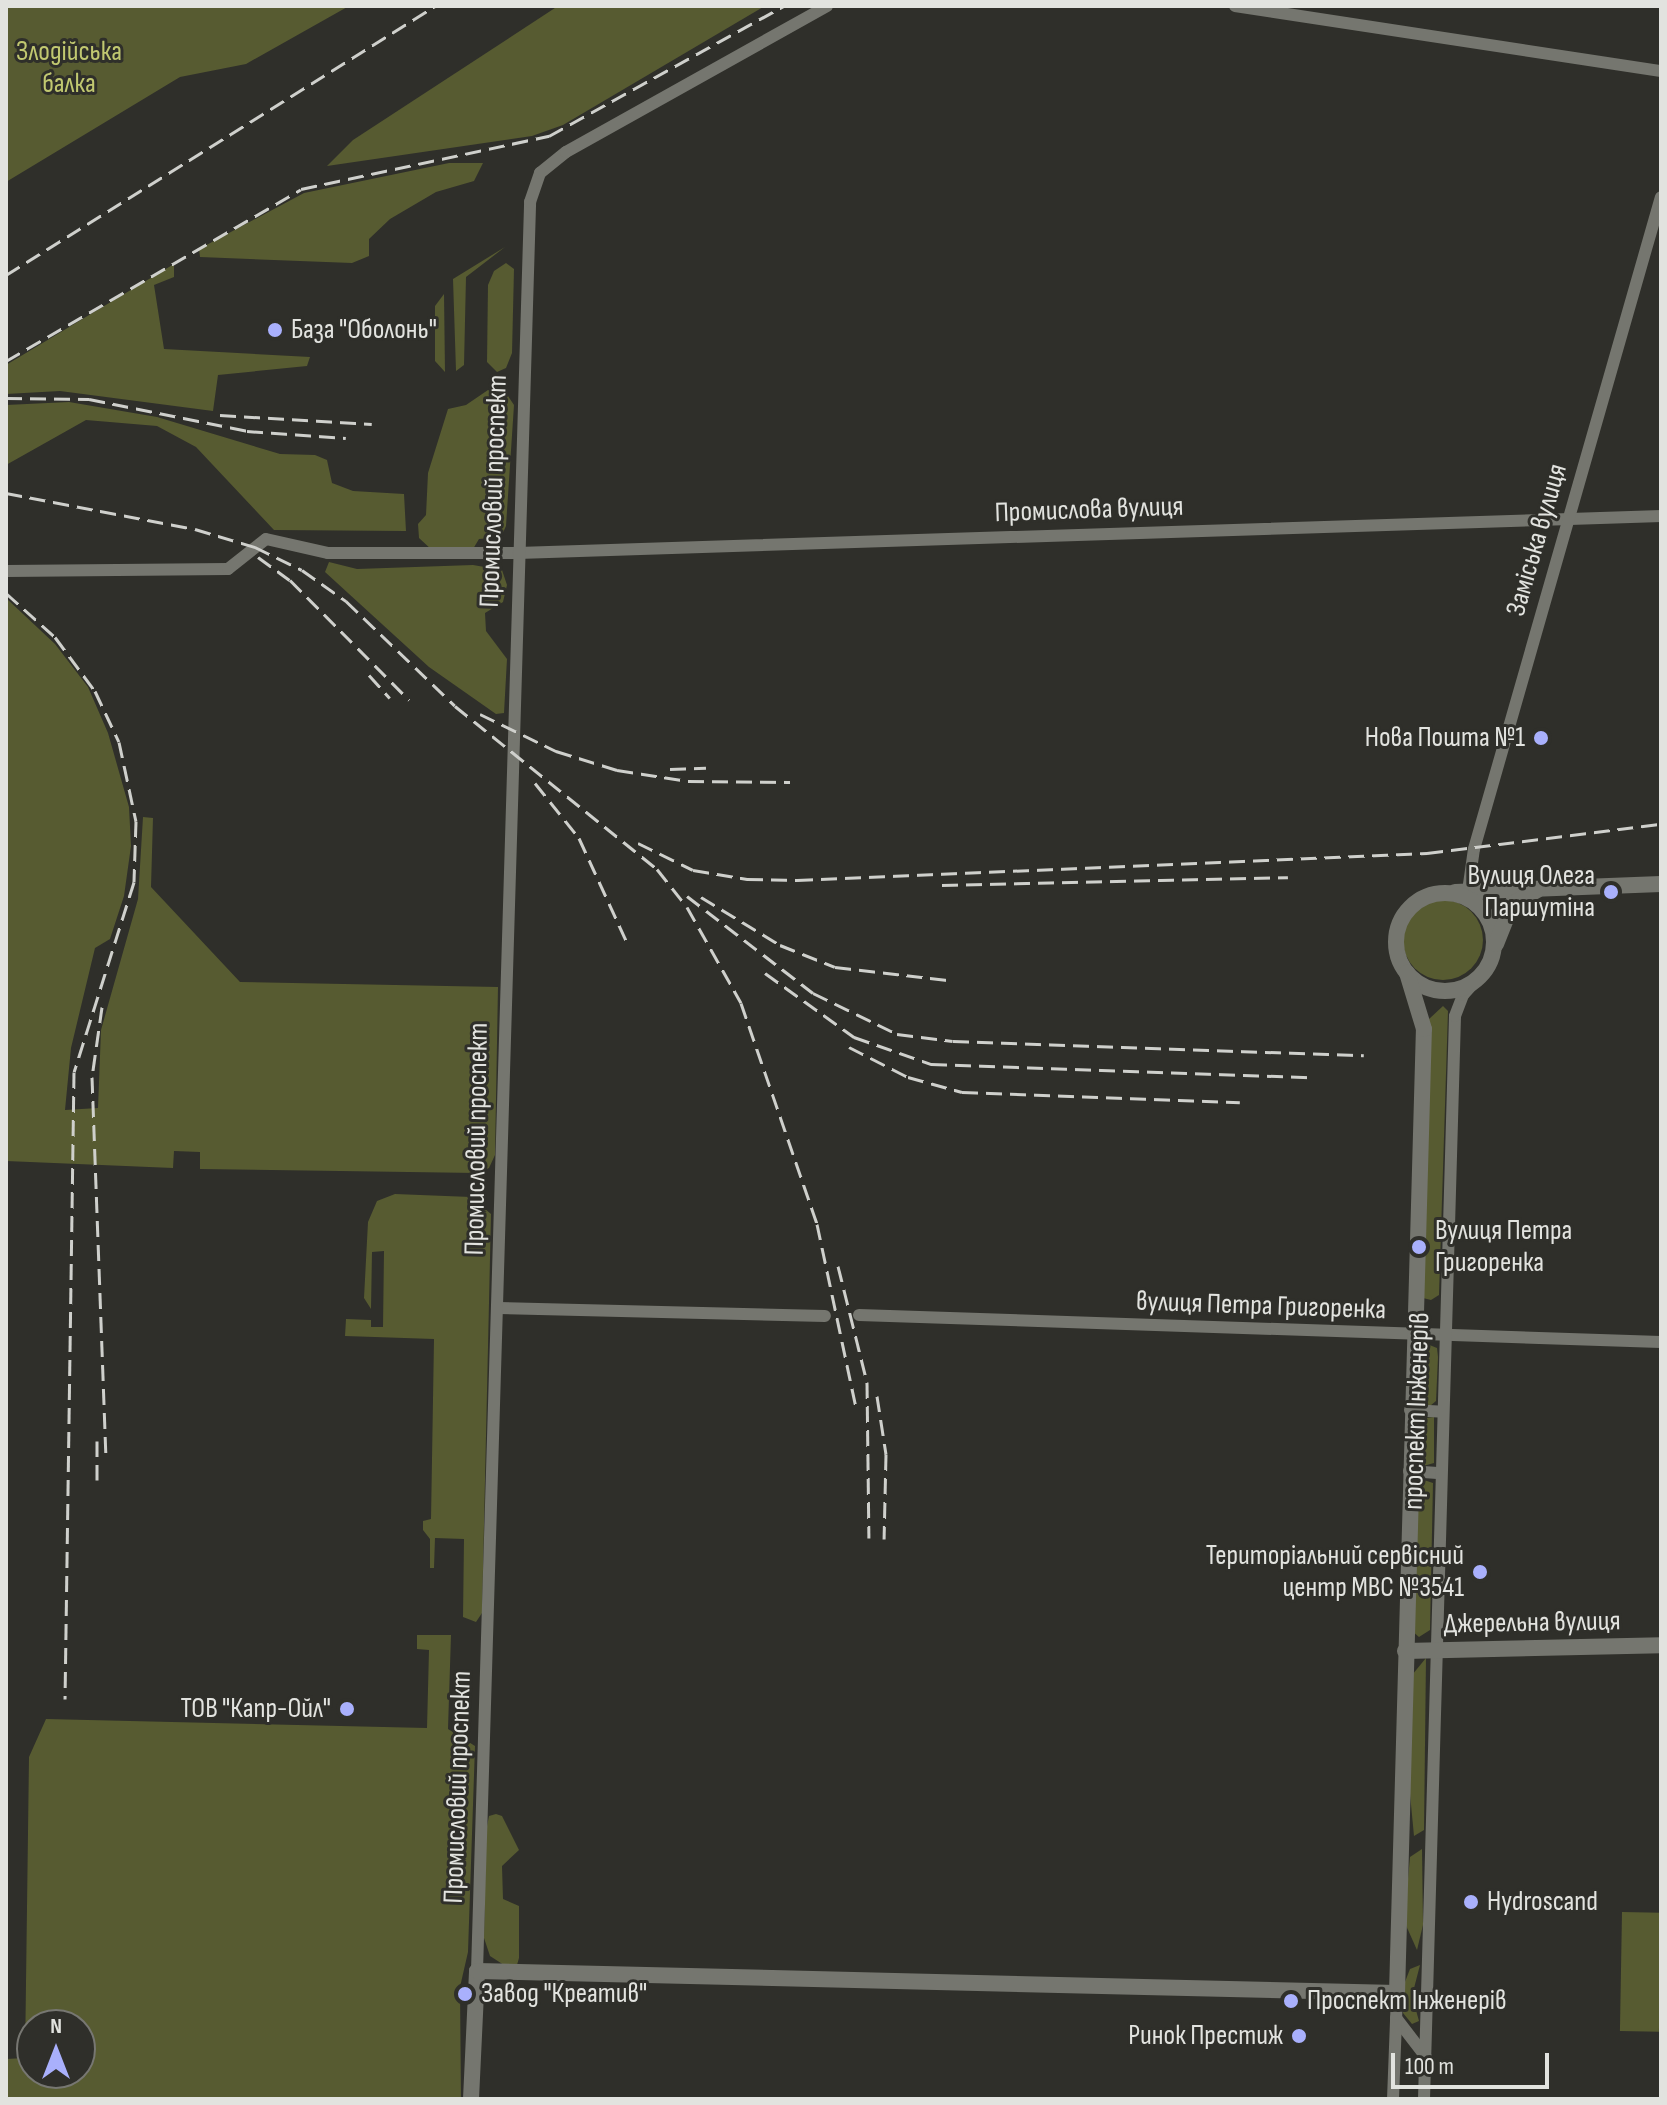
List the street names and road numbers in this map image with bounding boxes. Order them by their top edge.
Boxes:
street label: Промисловий проспект [473,374,515,608]
street label: Заміська вулиця [1499,460,1575,620]
street label: Промислова вулиця [994,490,1184,530]
street label: Промисловий проспект [458,1022,496,1256]
street label: вулиця Петра Григоренка [1135,1285,1387,1327]
street label: проспект Інженерів [1397,1312,1437,1510]
street label: Джерельна вулиця [1443,1605,1621,1641]
street label: Промисловий проспект [437,1670,479,1904]

